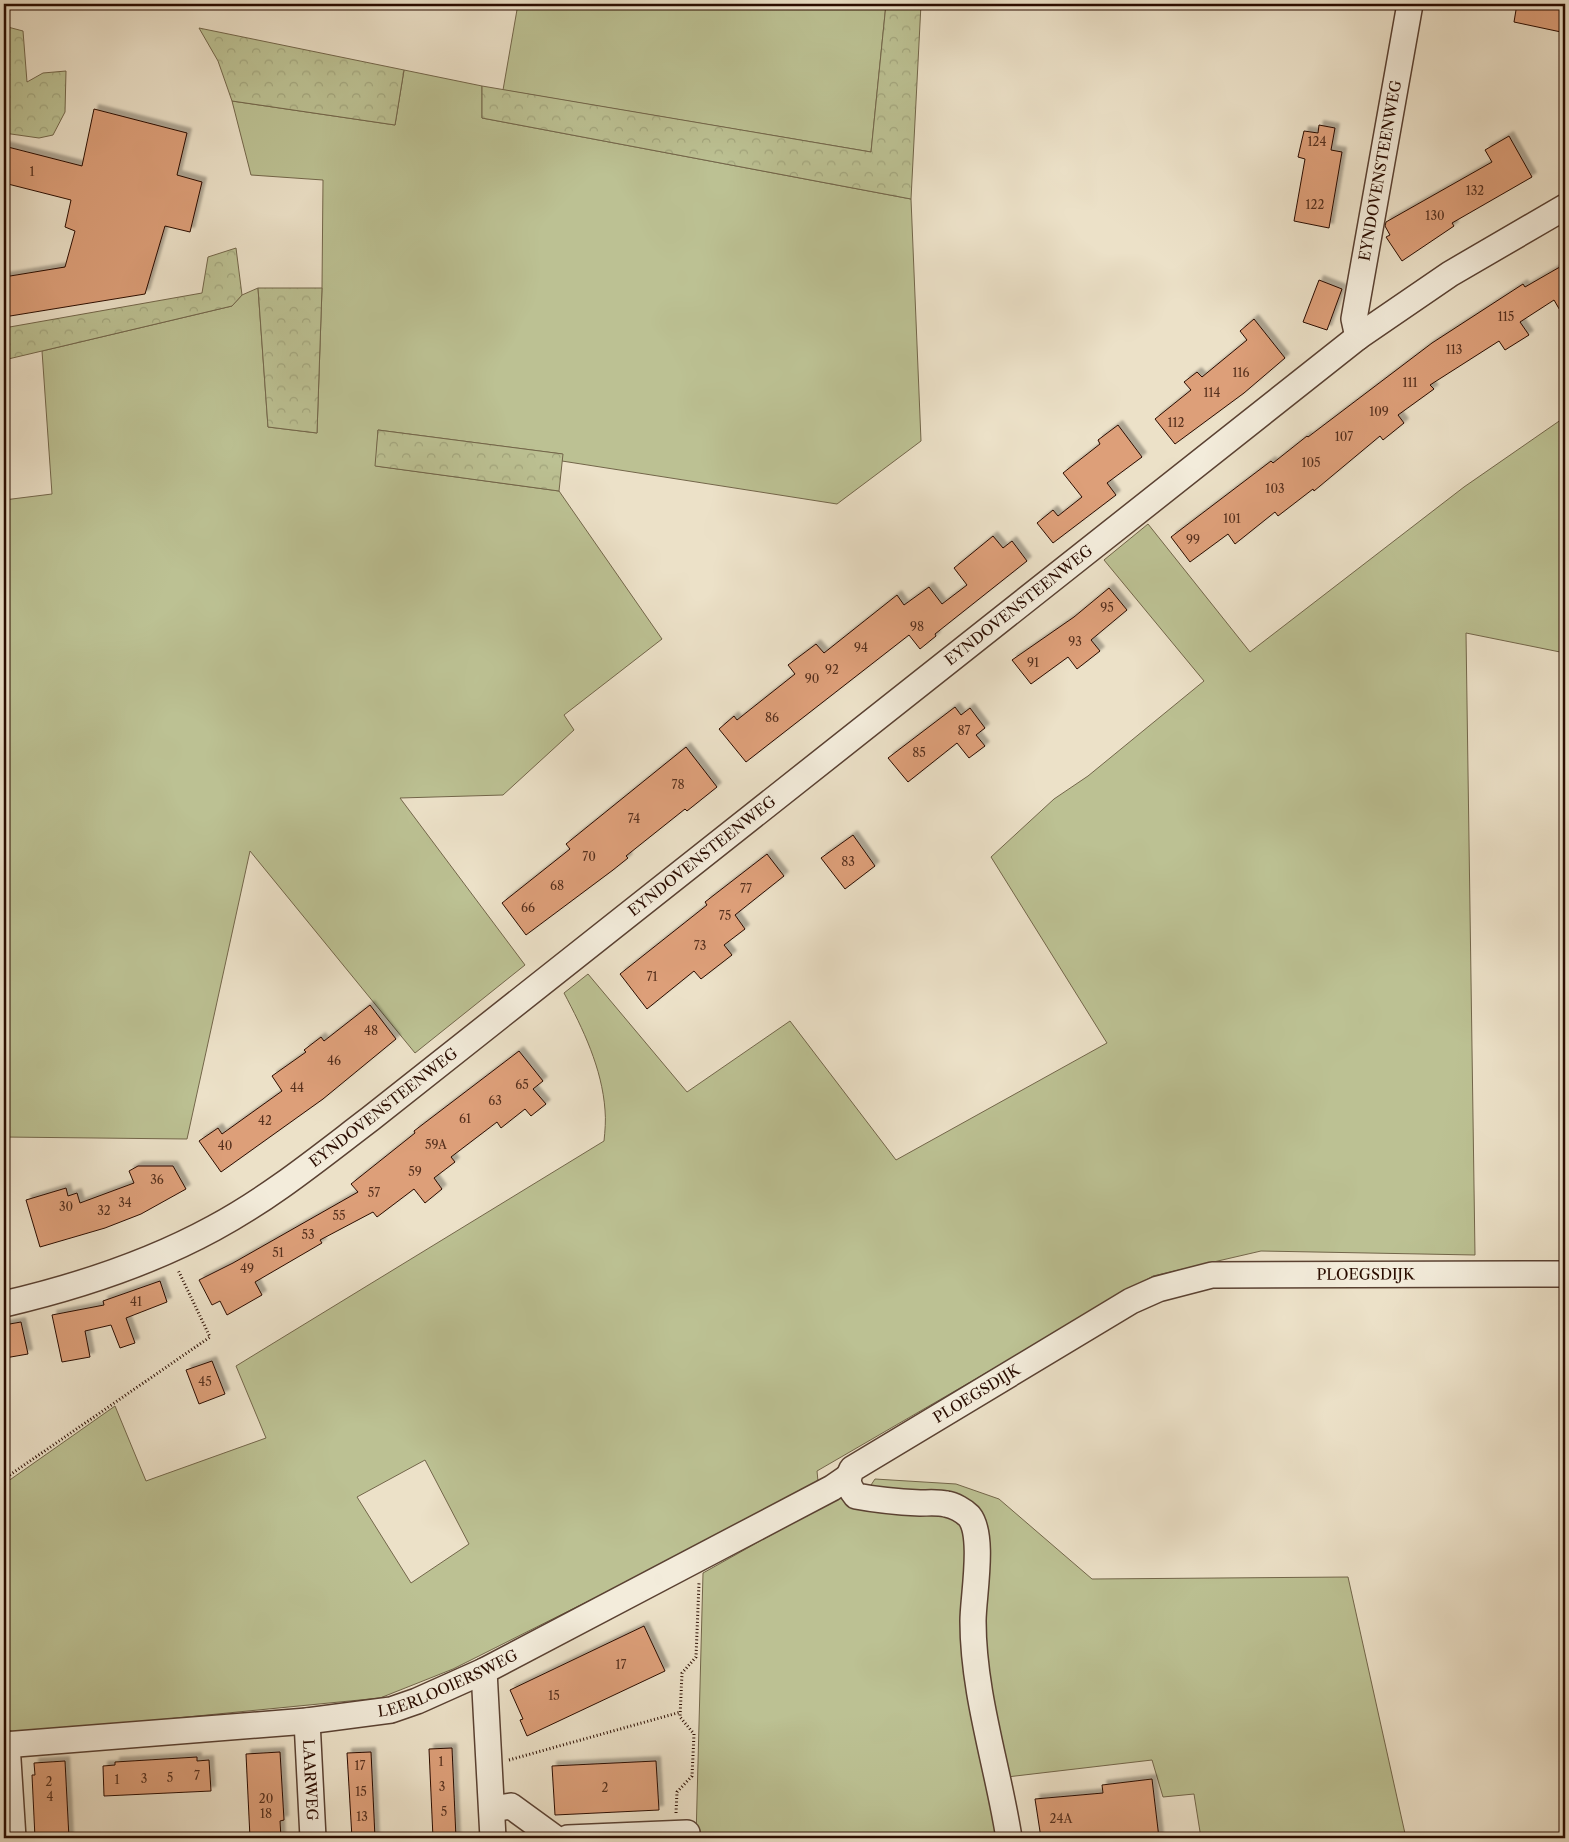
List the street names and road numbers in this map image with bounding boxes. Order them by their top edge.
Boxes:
street label: EYNDOVENSTEENWEG [1354,79,1405,263]
street label: EYNDOVENSTEENWEG [941,541,1096,669]
street label: EYNDOVENSTEENWEG [624,791,779,920]
street label: EYNDOVENSTEENWEG [305,1043,461,1171]
street label: PLOEGSDIJK [1316,1264,1416,1284]
street label: PLOEGSDIJK [929,1359,1025,1427]
street label: LEERLOOIERSWEG [377,1645,521,1721]
street label: LAARWEG [299,1739,322,1821]

